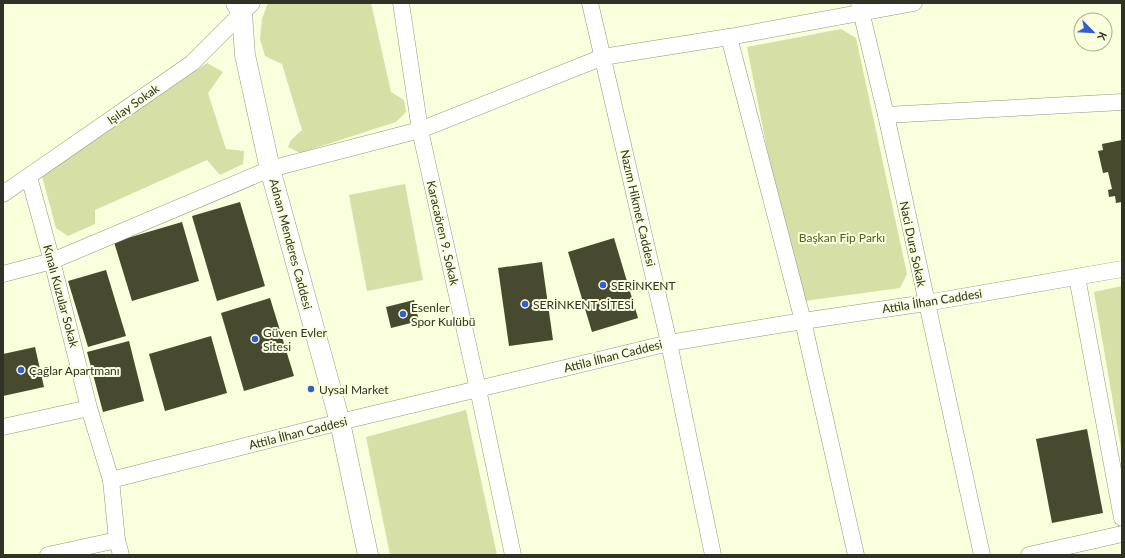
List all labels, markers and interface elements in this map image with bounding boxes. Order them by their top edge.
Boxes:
north arrow [1073,12,1113,52]
text: K [1095,30,1110,43]
street label: Işılay Sokak [104,80,163,127]
street label: Nazım Hikmet Caddesi [617,148,659,268]
street label: Adnan Menderes Caddesi [266,177,316,311]
street label: Karacaören 9. Sokak [424,179,463,288]
street label: Naci Dura Sokak [897,200,930,289]
park label: Başkan Fip Parkı [799,230,885,245]
street label: Kınalı Kuzular Sokak [40,243,82,350]
place label: SERİNKENT [611,278,676,293]
marker: SERİNKENT [598,280,608,290]
street label: Attila İlhan Caddesi [881,286,983,316]
place label: SERİNKENT SİTESİ [533,297,634,312]
marker: SERİNKENT SİTESİ [520,299,530,309]
place label: Esenler Spor Kulübü [411,300,475,329]
marker: Esenler Spor Kulübü [398,309,408,319]
place label: Güven Evler Sitesi [263,325,327,354]
marker: Güven Evler Sitesi [250,334,260,344]
street label: Attila İlhan Caddesi [562,336,664,376]
place label: Çağlar Apartmanı [29,363,120,378]
marker: Çağlar Apartmanı [16,365,26,375]
place label: Uysal Market [319,382,389,397]
marker: Uysal Market [306,384,316,394]
street label: Attila İlhan Caddesi [247,413,349,453]

